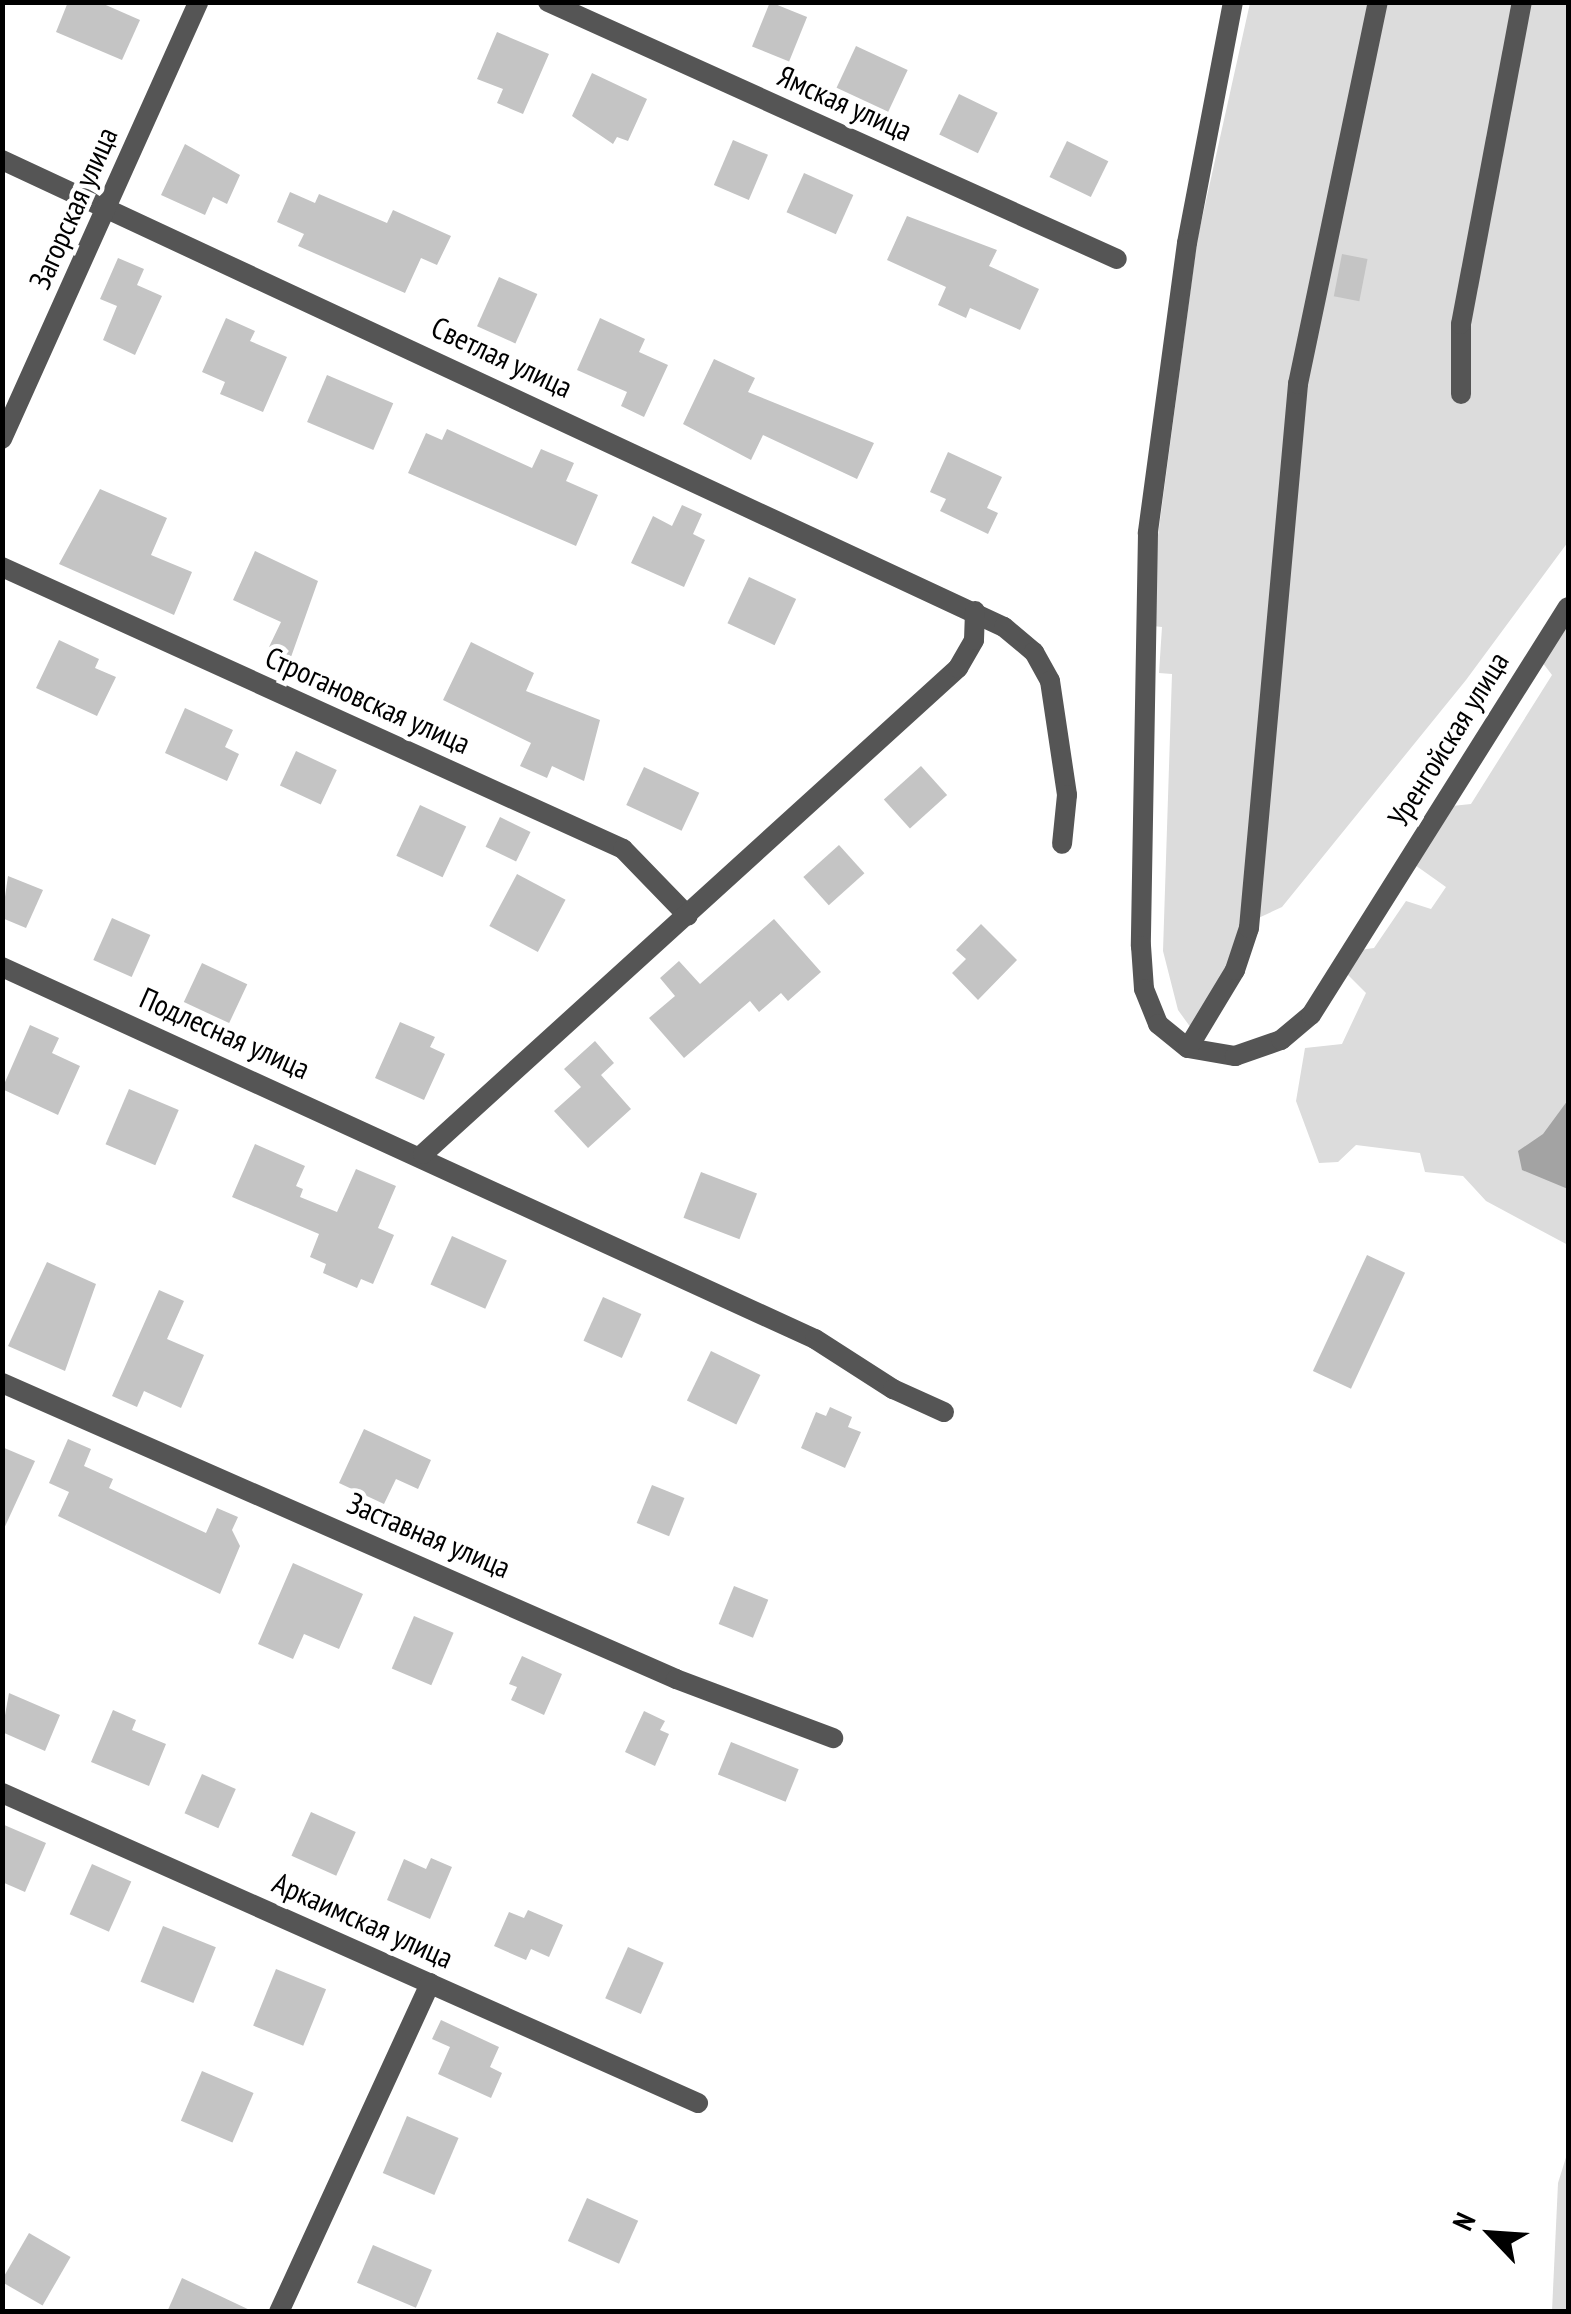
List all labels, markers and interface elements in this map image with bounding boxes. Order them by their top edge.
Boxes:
street label: Ямская улица [772,57,918,149]
street label: Загорская улица [21,122,125,294]
street label: Светлая улица [426,309,578,405]
street label: Строгановская улица [260,639,476,761]
street label: Уренгойская улица [1380,645,1516,833]
street label: Подлесная улица [135,980,315,1086]
street label: Заставная улица [342,1485,516,1585]
street label: Аркаимская улица [267,1864,459,1976]
north arrow [1441,2184,1541,2284]
text: N [1443,2206,1483,2236]

